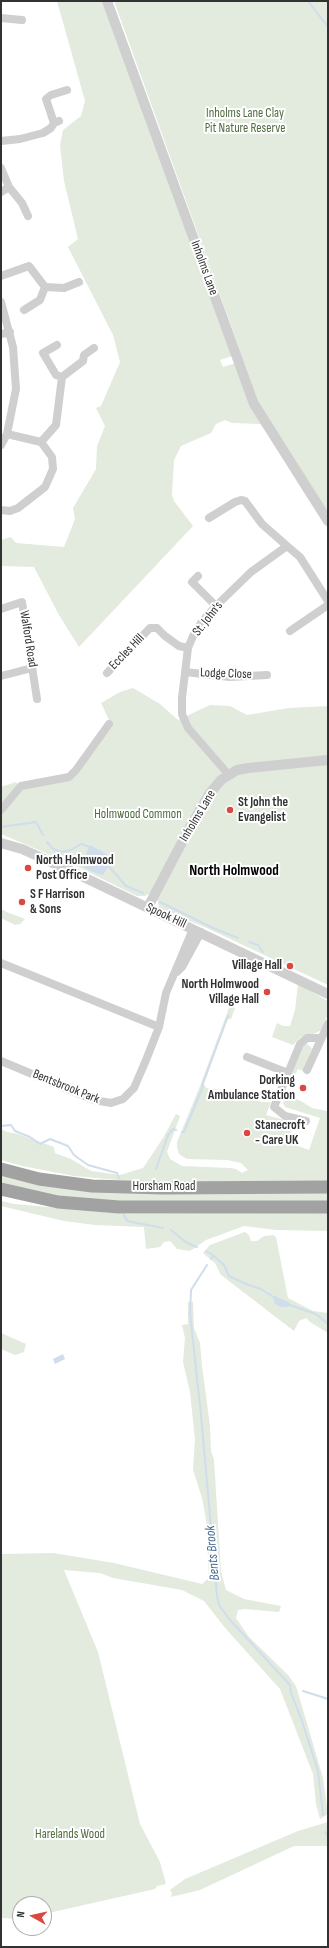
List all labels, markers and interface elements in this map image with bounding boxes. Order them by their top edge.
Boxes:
park label: Inholms Lane Clay Pit Nature Reserve [205,106,285,137]
street label: Inholms Lane [187,238,221,298]
street label: St. John's [190,599,226,639]
street label: Walford Road [16,610,40,668]
street label: Eccles Hill [106,631,148,673]
street label: Lodge Close [200,665,252,683]
street label: Inholms Lane [177,787,219,845]
place label: St John the Evangelist [238,795,288,826]
marker: St John the Evangelist [225,805,235,815]
park label: Holmwood Common [94,807,182,823]
place label: North Holmwood Post Office [36,853,114,884]
district label: North Holmwood [189,862,279,880]
marker: North Holmwood Post Office [23,863,33,873]
place label: S F Harrison & Sons [30,887,85,918]
marker: S F Harrison & Sons [17,897,27,907]
street label: Spook Hill [143,900,189,932]
place label: Village Hall [232,958,282,974]
marker: Village Hall [285,961,295,971]
place label: North Holmwood Village Hall [181,977,259,1008]
marker: North Holmwood Village Hall [262,987,272,997]
street label: Bentsbrook Park [30,1066,102,1108]
place label: Dorking Ambulance Station [208,1073,295,1104]
marker: Dorking Ambulance Station [298,1083,308,1093]
place label: Stanecroft - Care UK [255,1118,305,1149]
marker: Stanecroft - Care UK [242,1128,252,1138]
street label: Horsham Road [133,1179,195,1195]
water label: Bents Brook [202,1525,224,1581]
park label: Harelands Wood [35,1827,105,1843]
north arrow [12,1896,52,1936]
text: N [14,1911,27,1918]

